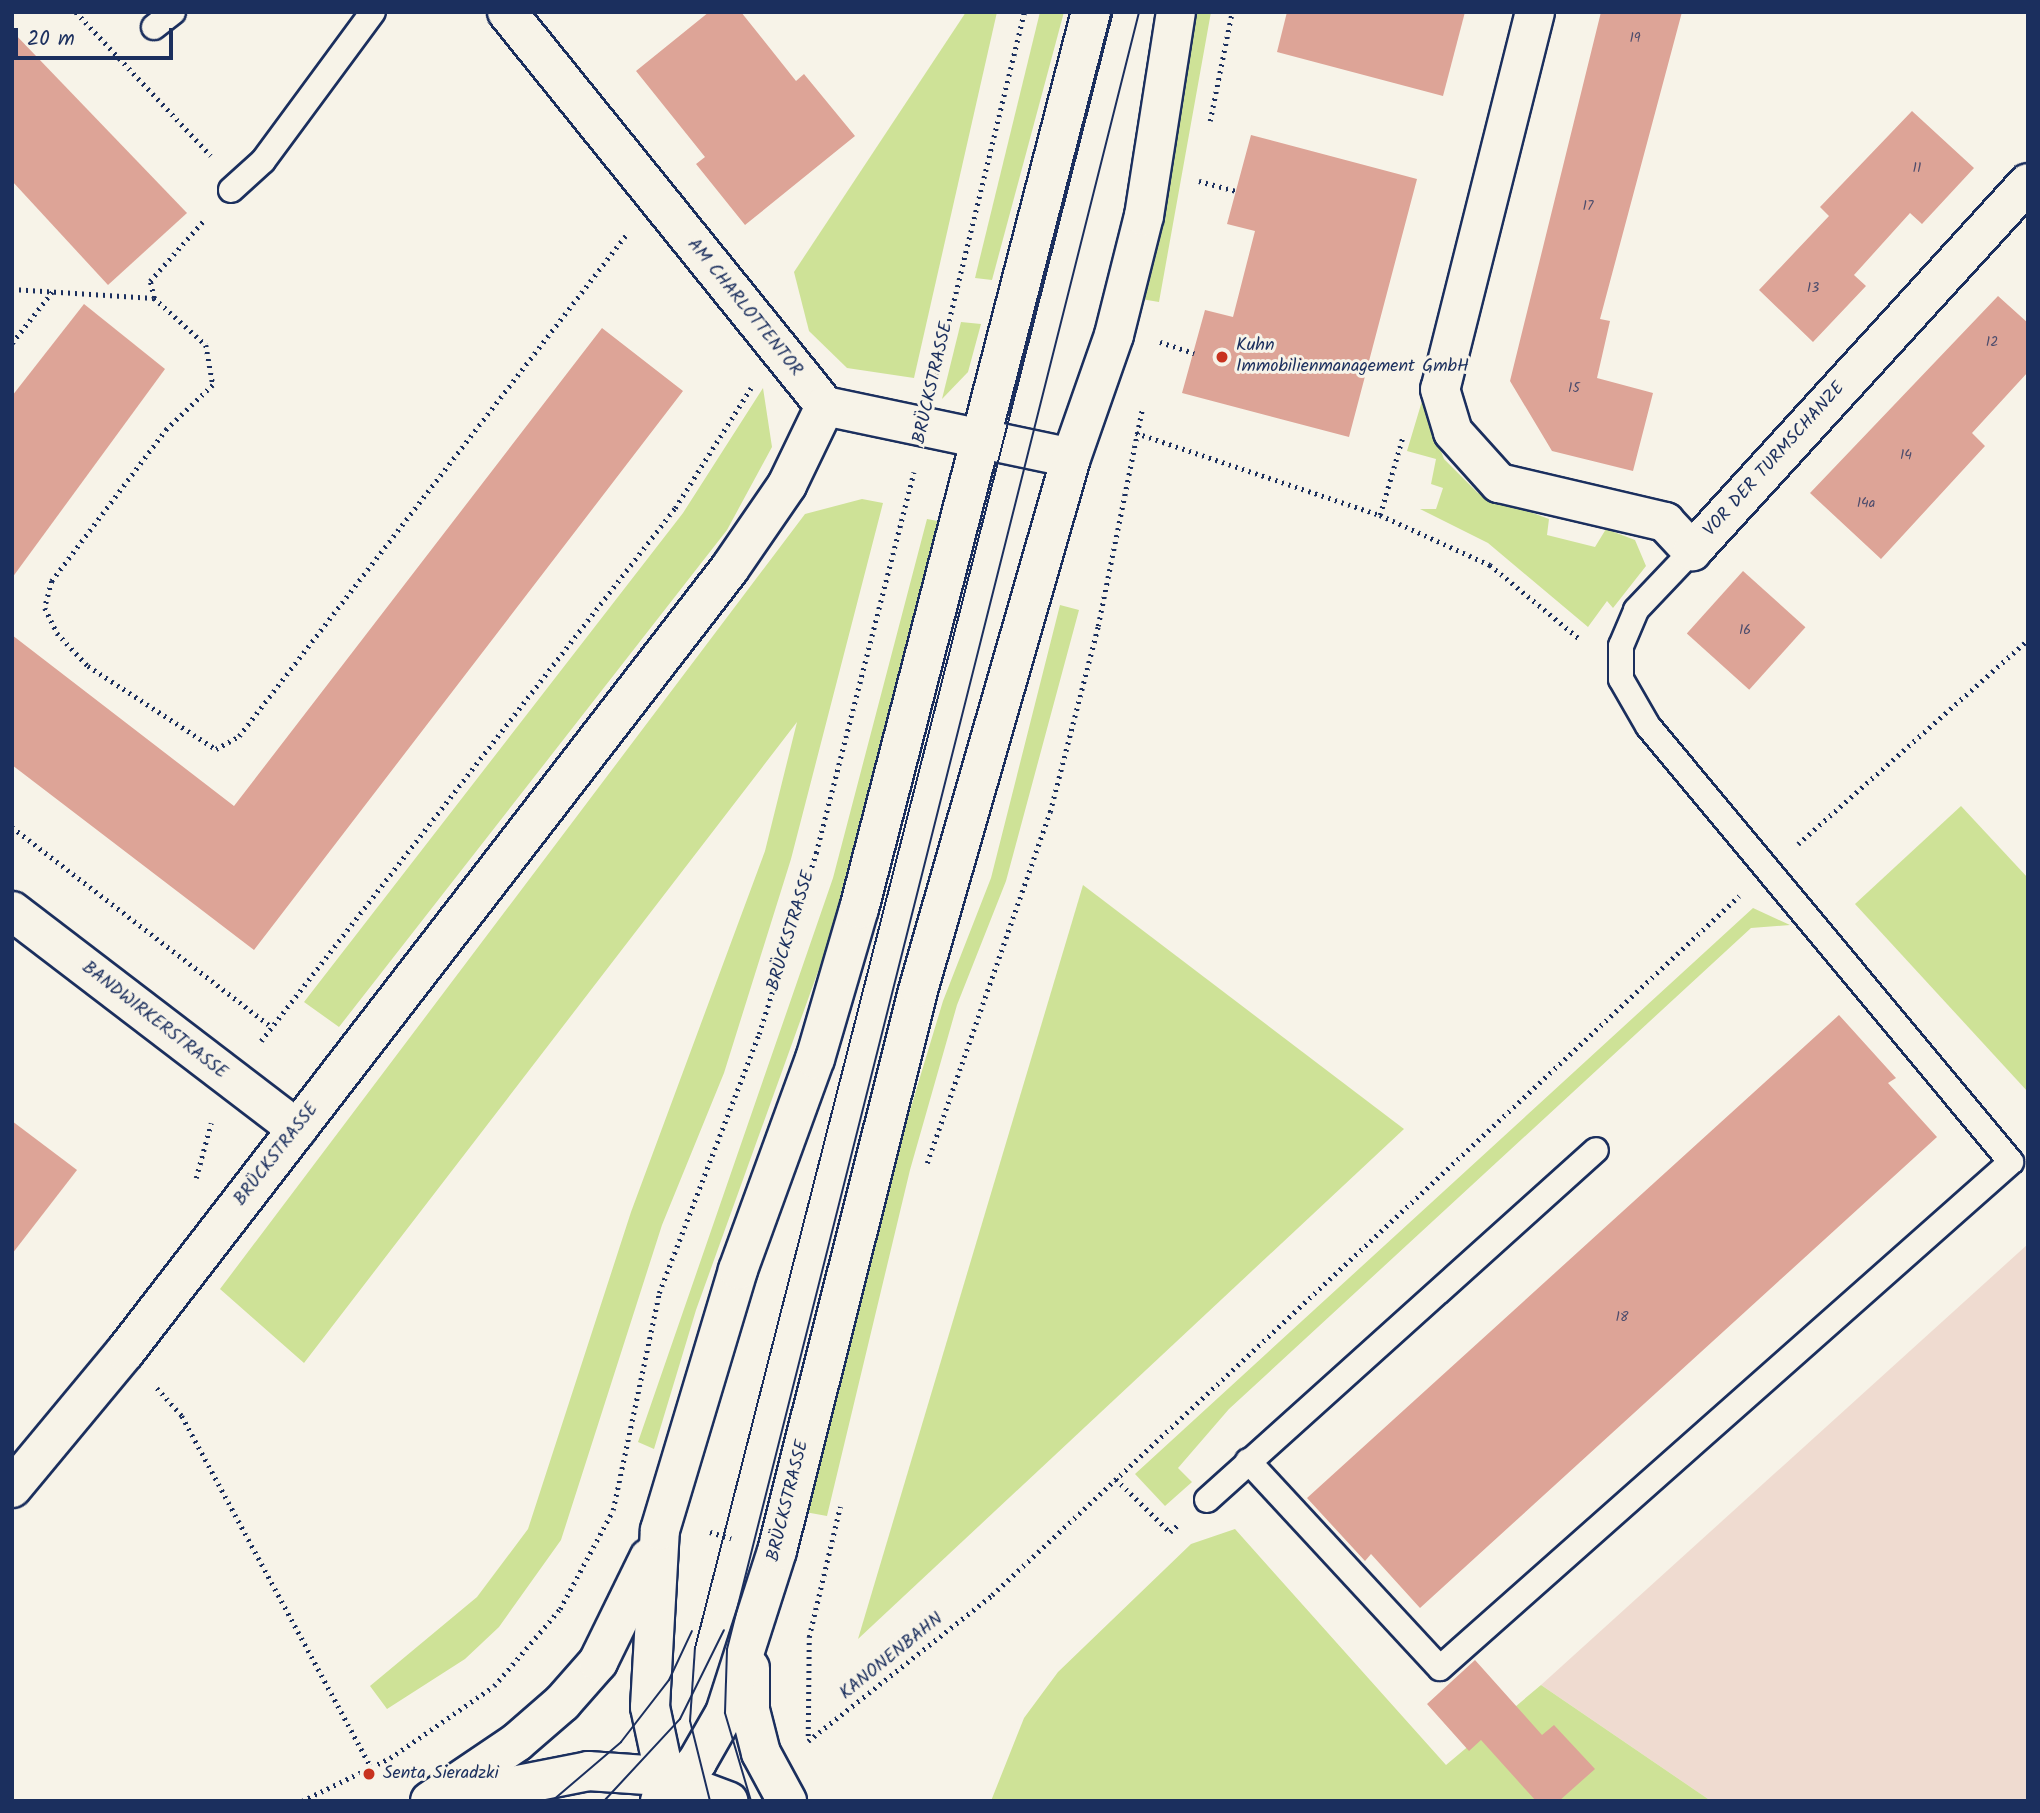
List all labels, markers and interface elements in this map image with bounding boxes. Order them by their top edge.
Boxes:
scale bar [18,14,177,58]
text: 20 m [27,23,75,56]
house number: 19 [1629,30,1641,46]
house number: 11 [1913,160,1921,176]
house number: 17 [1583,198,1593,214]
street label: AM CHARLOTTENTOR [682,235,806,381]
house number: 13 [1807,280,1819,296]
street label: BRÜCKSTRASSE [909,320,959,446]
house number: 12 [1986,334,1998,350]
place label: Kuhn Immobilienmanagement GmbH [1236,336,1469,378]
marker: Kuhn Immobilienmanagement GmbH [1214,349,1230,365]
street label: VOR DER TURMSCHANZE [1700,378,1850,542]
house number: 15 [1568,380,1580,396]
house number: 14 [1900,447,1912,463]
house number: 14a [1857,495,1875,511]
house number: 16 [1739,622,1751,638]
street label: BRÜCKSTRASSE [763,868,821,994]
street label: BANDWIRKERSTRASSE [77,958,231,1084]
street label: BRÜCKSTRASSE [230,1099,324,1211]
house number: 18 [1616,1309,1628,1325]
street label: BRÜCKSTRASSE [763,1438,815,1564]
street label: KANONENBAHN [836,1609,948,1705]
place label: Senta Sieradzki [383,1763,499,1785]
marker: Senta Sieradzki [361,1766,377,1782]

